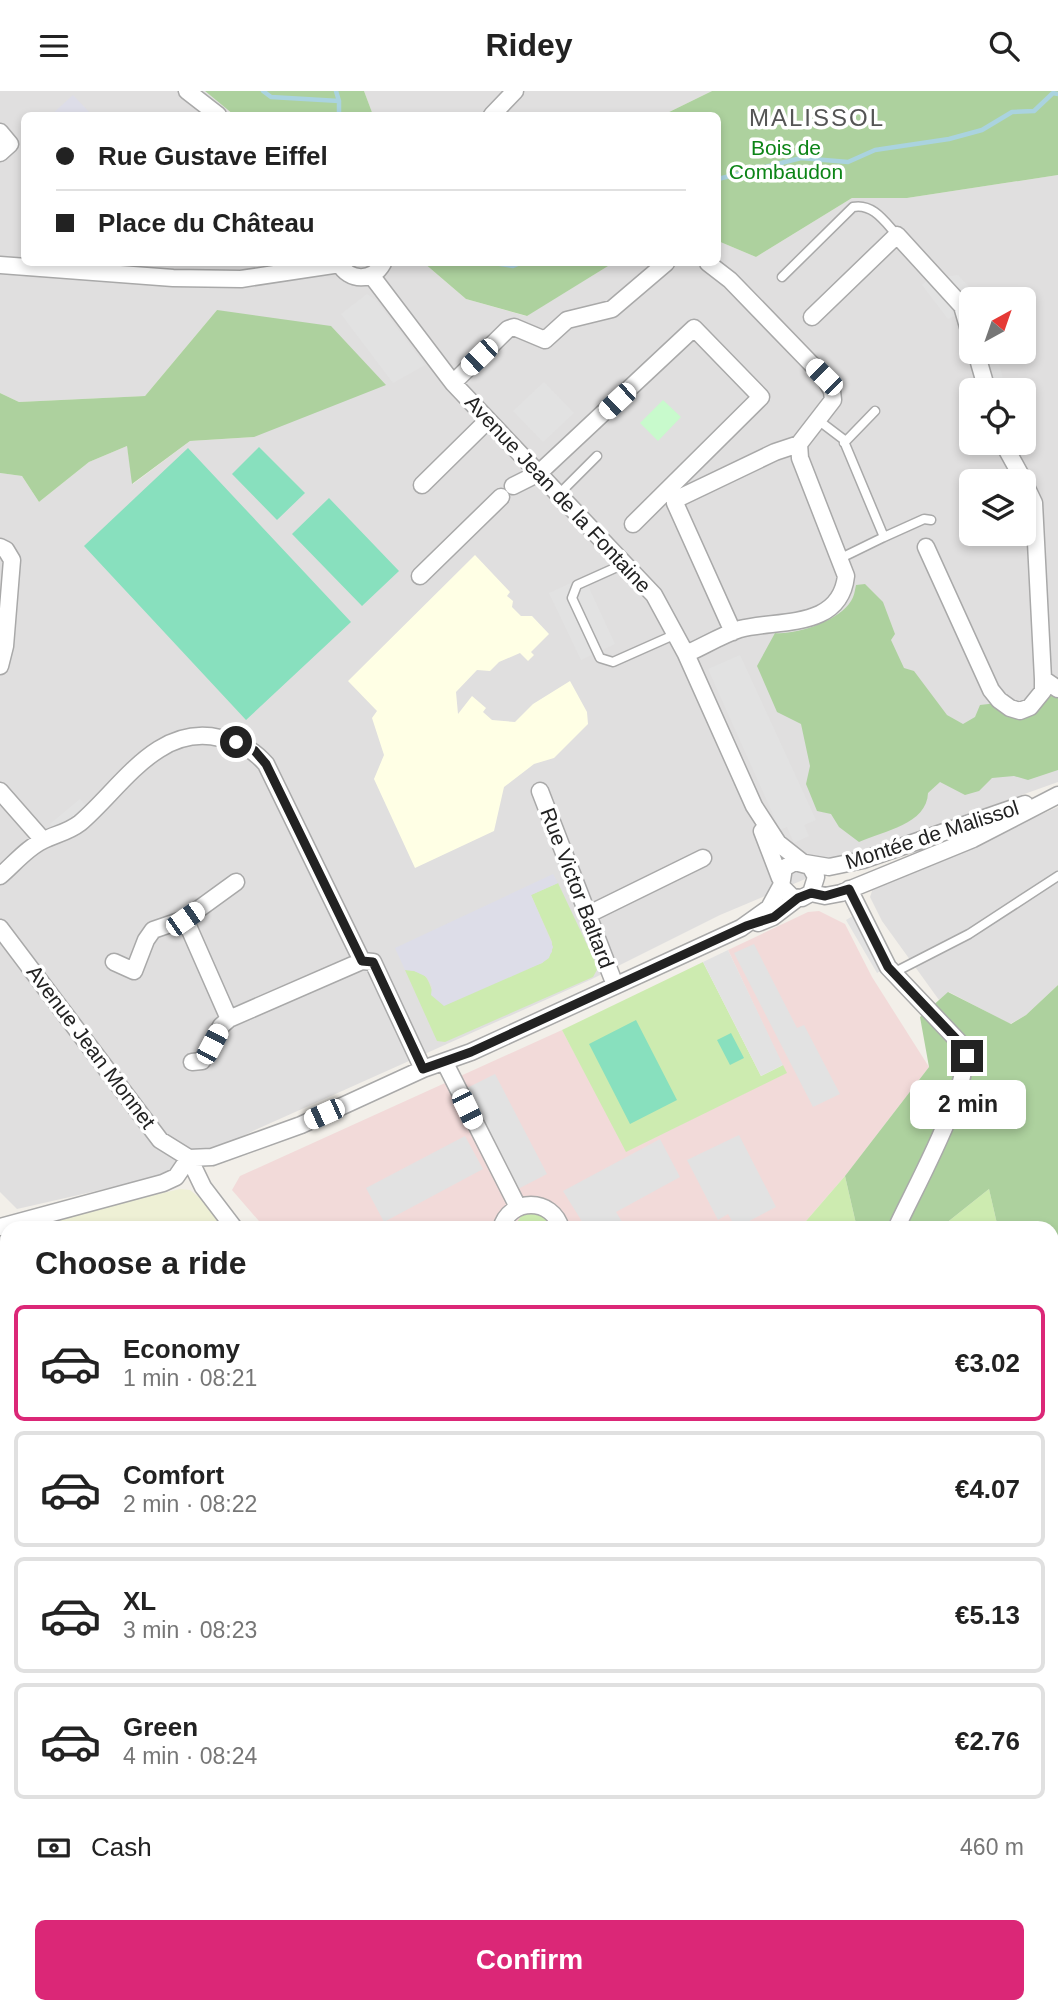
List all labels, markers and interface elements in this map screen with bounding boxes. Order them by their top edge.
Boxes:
icon: menu [35,27,73,65]
text: Ridey [485,27,573,63]
icon: search [985,27,1023,65]
district label: MALISSOL [749,104,885,131]
park label: Bois de Combaudon [729,136,843,183]
text: Rue Gustave Eiffel [98,141,328,171]
text: Place du Château [98,208,315,238]
north arrow [959,287,1036,364]
map controls [959,287,1036,546]
car [457,335,502,379]
car [802,355,847,399]
button: locate [959,378,1036,455]
car [595,379,640,423]
street label: Avenue Jean de la Fontaine [461,390,656,597]
button: layers [959,469,1036,546]
route start [220,726,252,758]
street label: Montée de Malissol [842,796,1021,873]
street label: Rue Victor Baltard [536,804,619,971]
car [162,898,209,940]
street label: Avenue Jean Monnet [23,961,160,1133]
car [193,1021,232,1067]
route end [951,1040,983,1072]
callout: 2 min [909,1081,1025,1129]
car [449,1086,486,1132]
text: 2 min [938,1091,998,1117]
car [301,1096,348,1132]
text: Choose a ride [35,1245,247,1281]
icon: car [39,1332,102,1395]
text: Economy [123,1334,240,1364]
text: €3.02 [955,1348,1020,1378]
text: 1 min · 08:21 [123,1365,257,1391]
icon: car [39,1458,102,1521]
text: Comfort [123,1460,224,1490]
text: €4.07 [955,1474,1020,1504]
text: 2 min · 08:22 [123,1491,257,1517]
icon: car [39,1584,102,1647]
text: XL [123,1586,156,1616]
text: €5.13 [955,1600,1020,1630]
text: 3 min · 08:23 [123,1617,257,1643]
icon: car [39,1710,102,1773]
text: Green [123,1712,198,1742]
text: €2.76 [955,1726,1020,1756]
text: 4 min · 08:24 [123,1743,257,1769]
icon: cash [35,1829,73,1867]
text: Cash [91,1832,152,1862]
text: 460 m [960,1834,1024,1860]
button: Confirm [35,1920,1024,2000]

